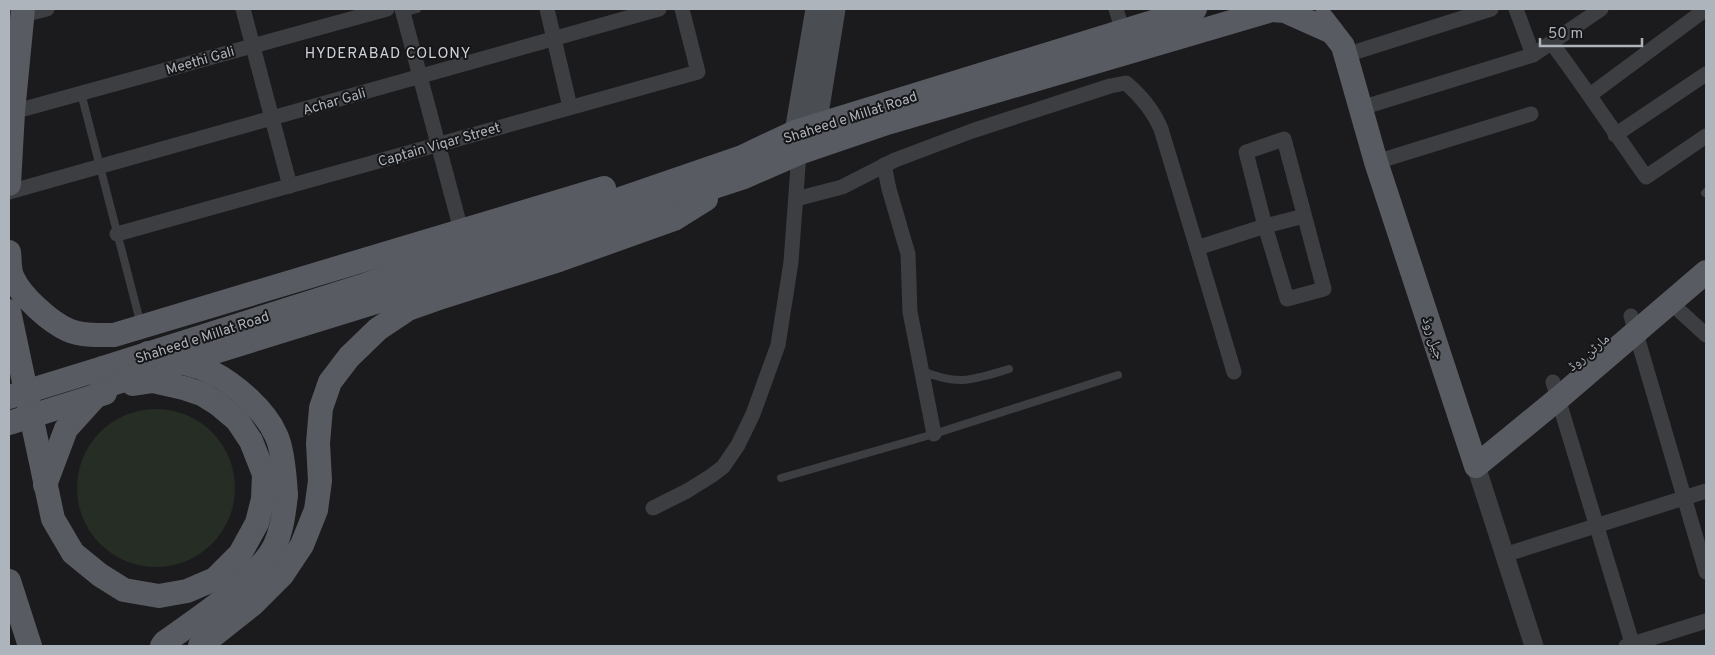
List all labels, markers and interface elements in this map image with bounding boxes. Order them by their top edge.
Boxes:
scale bar [1540,15,1642,47]
text: 50 m [1548,25,1583,44]
street label: Meethi Gali [164,44,237,79]
district label: HYDERABAD COLONY [305,45,471,64]
street label: Achar Gali [301,85,368,120]
street label: Shaheed e Millat Road [781,89,919,148]
street label: Captain Viqar Street [376,120,503,171]
street label: Shaheed e Millat Road [133,309,271,368]
street label: جیل روڈ [1418,315,1447,362]
street label: مارٹن روڈ [1565,331,1613,376]

